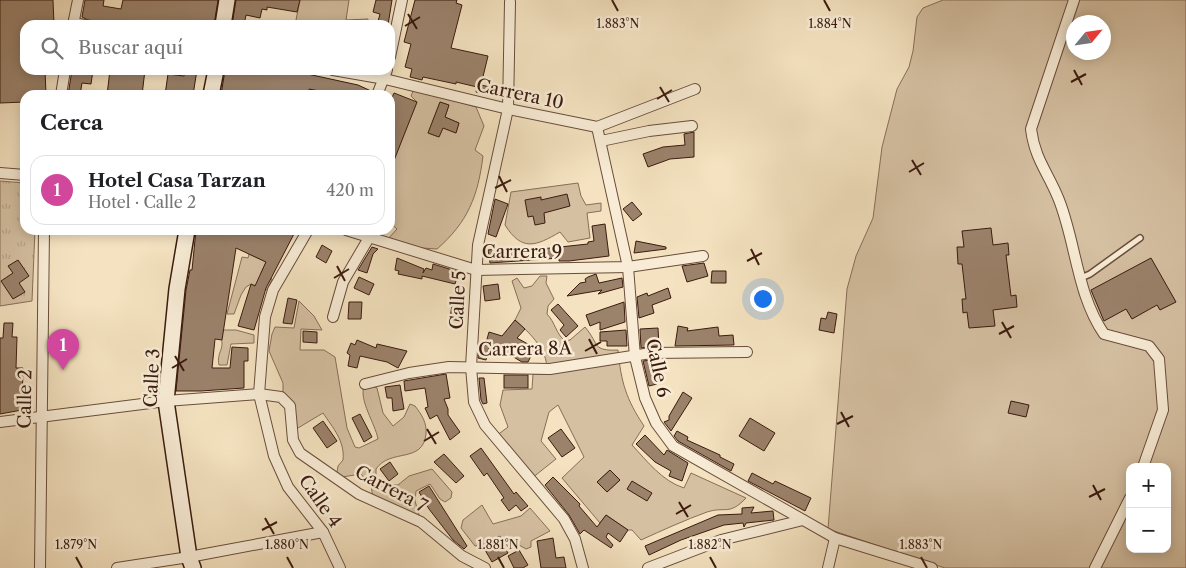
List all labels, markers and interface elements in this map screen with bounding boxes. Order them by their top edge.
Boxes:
north arrow [1066,15,1111,60]
text: 1.883°N [597,16,640,31]
text: 1.884°N [808,16,852,31]
search box [20,20,395,75]
icon: search [38,34,66,62]
text: Buscar aquí [78,36,183,59]
street label: Carrera 10 [474,74,566,114]
text: Cerca [40,110,103,135]
text: Hotel Casa Tarzan [88,169,266,192]
text: 1 [53,180,61,200]
text: 420 m [326,180,374,200]
text: Hotel · Calle 2 [88,192,196,212]
street label: Carrera 9 [482,241,562,263]
street label: Calle 5 [445,270,471,330]
your location [750,286,776,312]
pin: 1 [47,329,79,370]
street label: Carrera 8A [478,337,573,361]
street label: Calle 6 [641,337,675,399]
street label: Calle 3 [139,348,165,408]
street label: Calle 2 [13,369,37,429]
street label: Carrera 7 [351,461,431,517]
map controls [1126,463,1171,553]
button: + [1126,463,1171,508]
street label: Calle 4 [294,470,346,532]
button: − [1126,508,1171,553]
text: 1.879°N [55,537,97,552]
text: 1.880°N [265,537,309,552]
text: 1.881°N [477,537,519,552]
text: 1.882°N [688,537,732,552]
text: 1.883°N [900,537,943,552]

